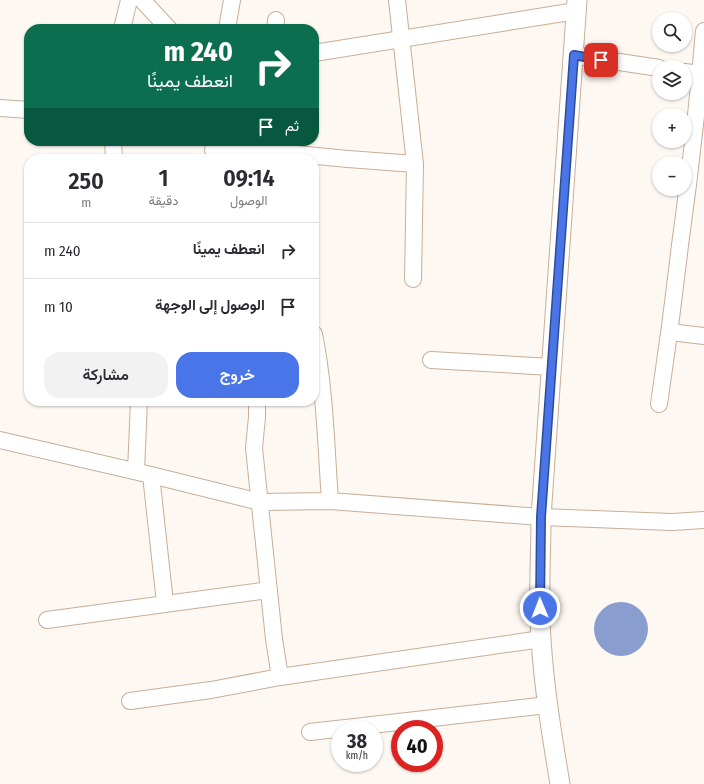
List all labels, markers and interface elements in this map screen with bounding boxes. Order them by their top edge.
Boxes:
map controls [652,12,692,196]
button: search [652,12,692,52]
text: 240 m [164,35,233,68]
icon: right [247,40,299,92]
pin [584,43,618,77]
icon: arrive [590,49,612,71]
button: layers [652,60,692,100]
text: انعطف يمينًا [147,70,233,92]
button: + [652,108,692,148]
icon: arrive [255,116,277,138]
text: ثم [285,117,299,135]
button: − [652,156,692,196]
text: 1 [158,164,168,192]
text: 09:14 [223,164,275,192]
text: 250 [68,167,104,195]
text: دقيقة [148,193,178,208]
text: الوصول [230,193,268,208]
text: m [81,195,91,210]
text: انعطف يمينًا [193,240,265,258]
icon: right [277,240,299,262]
text: 240 m [44,242,80,260]
text: الوصول إلى الوجهة [155,296,265,314]
icon: arrive [277,296,299,318]
text: 10 m [44,298,73,316]
button: مشاركة [44,352,168,398]
button: خروج [176,352,299,398]
position arrow [519,587,561,629]
speed limit sign: 40 [391,720,443,772]
text: 38 [347,729,367,753]
text: km/h [346,750,368,762]

